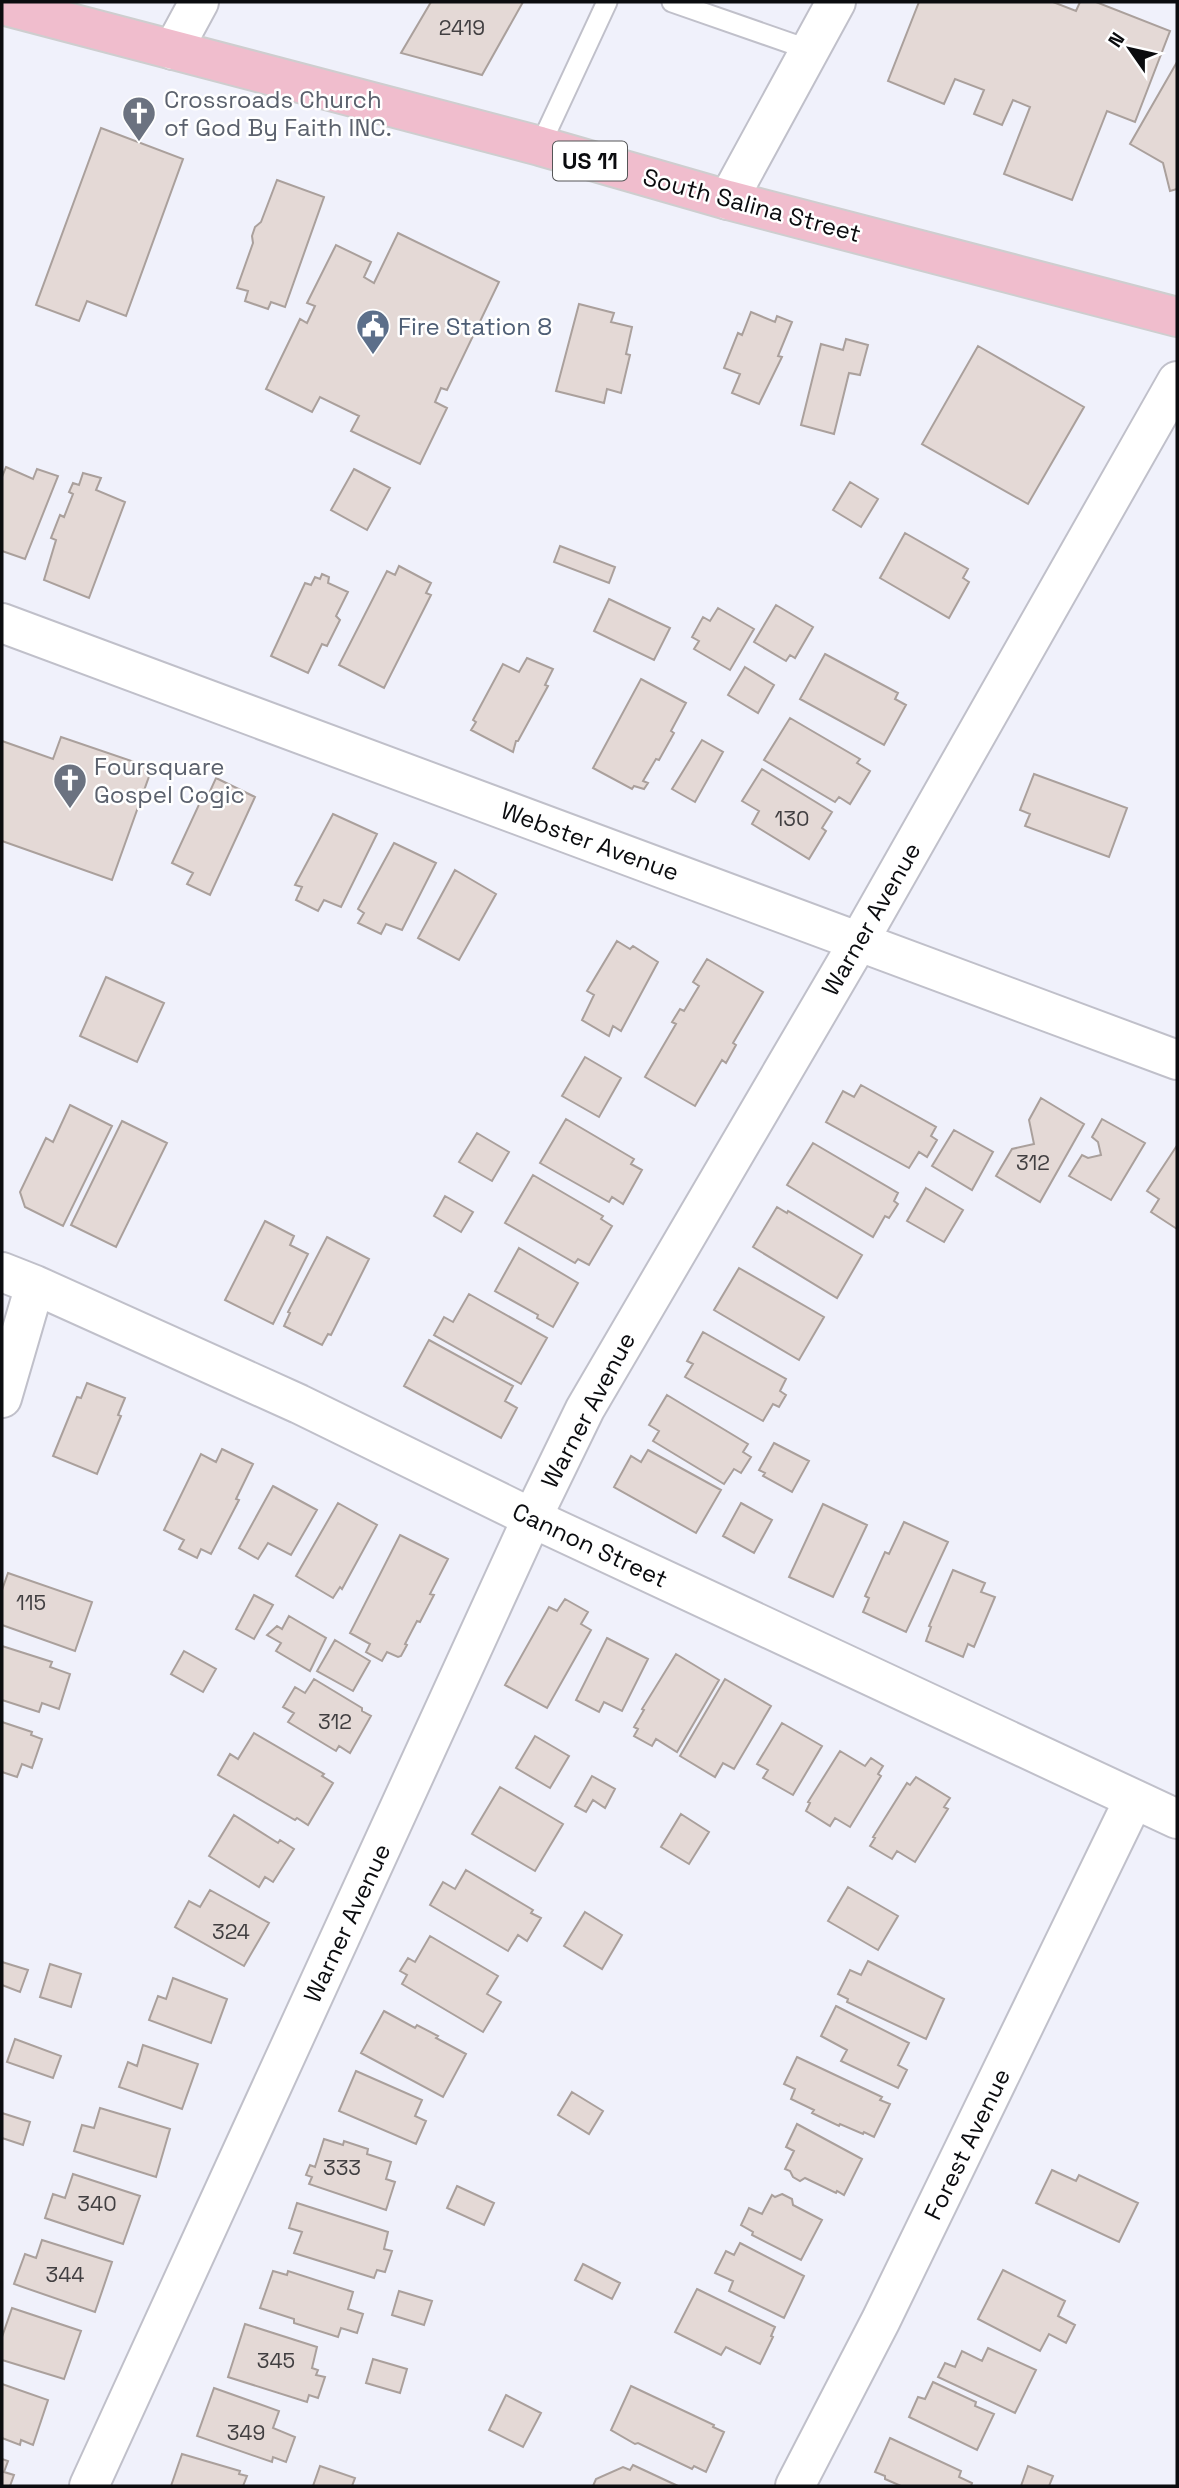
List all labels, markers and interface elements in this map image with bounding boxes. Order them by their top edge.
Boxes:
house number: 2419 [439,14,485,41]
north arrow [1095,14,1165,84]
text: N [1102,28,1130,52]
place label: Crossroads Church of God By Faith INC. [164,84,392,143]
church icon: Crossroads Church of God By Faith INC. [120,94,158,143]
road number: US 11 [553,142,627,180]
street label: South Salina Street [640,161,864,249]
public building icon: Fire Station 8 [354,307,392,356]
place label: Fire Station 8 [398,311,552,342]
place label: Foursquare Gospel Cogic [94,751,245,810]
church icon: Foursquare Gospel Cogic [51,761,89,810]
street label: Webster Avenue [497,794,683,888]
house number: 130 [775,805,809,832]
street label: Warner Avenue [815,837,927,1001]
house number: 312 [1016,1149,1050,1176]
street label: Warner Avenue [534,1327,642,1493]
street label: Cannon Street [507,1496,673,1594]
house number: 115 [16,1589,46,1616]
house number: 312 [318,1708,352,1735]
street label: Warner Avenue [297,1838,397,2008]
house number: 324 [212,1918,250,1945]
street label: Forest Avenue [917,2063,1017,2225]
house number: 333 [323,2154,361,2181]
house number: 340 [77,2190,117,2217]
house number: 344 [46,2261,84,2288]
house number: 345 [257,2347,295,2374]
house number: 349 [227,2419,265,2446]

